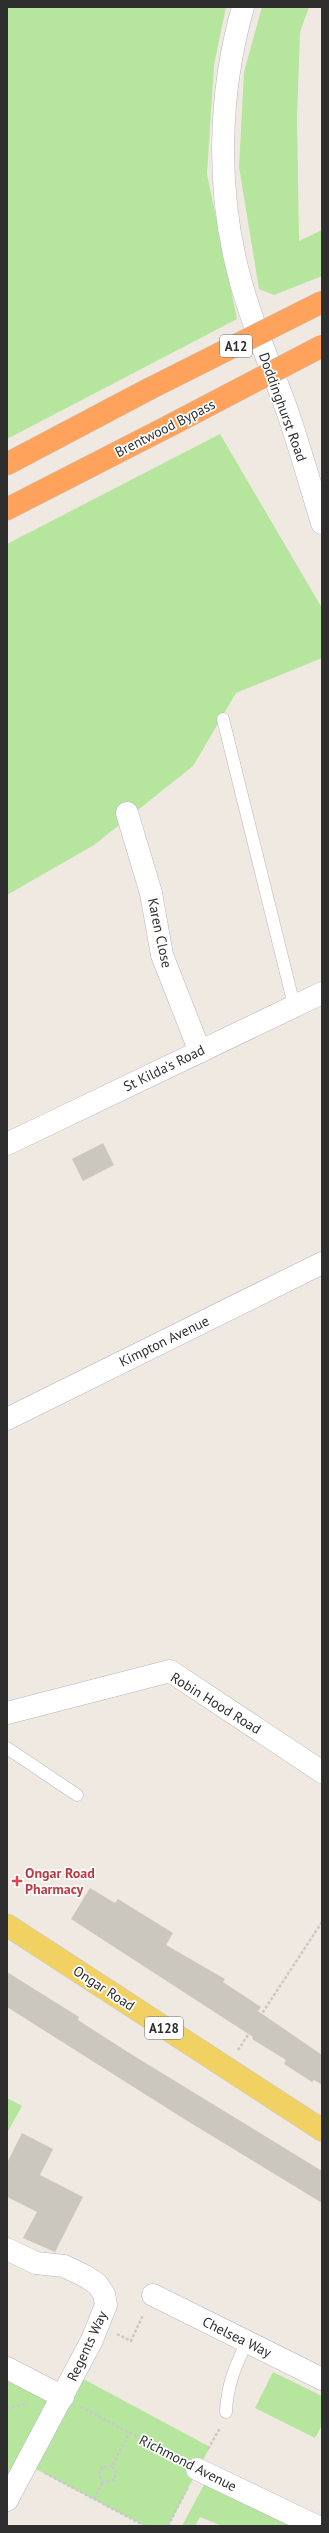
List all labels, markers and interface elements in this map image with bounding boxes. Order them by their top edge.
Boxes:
road number: A12 [220,335,252,357]
street label: Doddinghurst Road [255,350,311,464]
street label: Brentwood Bypass [112,395,218,461]
street label: Karen Close [144,896,176,970]
street label: St Kilda's Road [120,1041,208,1095]
street label: Kimpton Avenue [116,1311,212,1371]
street label: Robin Hood Road [167,1668,265,1738]
place label: Ongar Road Pharmacy [25,1864,95,1898]
marker: Ongar Road Pharmacy [12,1876,22,1886]
street label: Ongar Road [70,1961,138,2015]
road number: A128 [145,2017,183,2039]
street label: Regents Way [63,2308,111,2384]
street label: Chelsea Way [199,2313,275,2362]
street label: Richmond Avenue [136,2431,240,2495]

